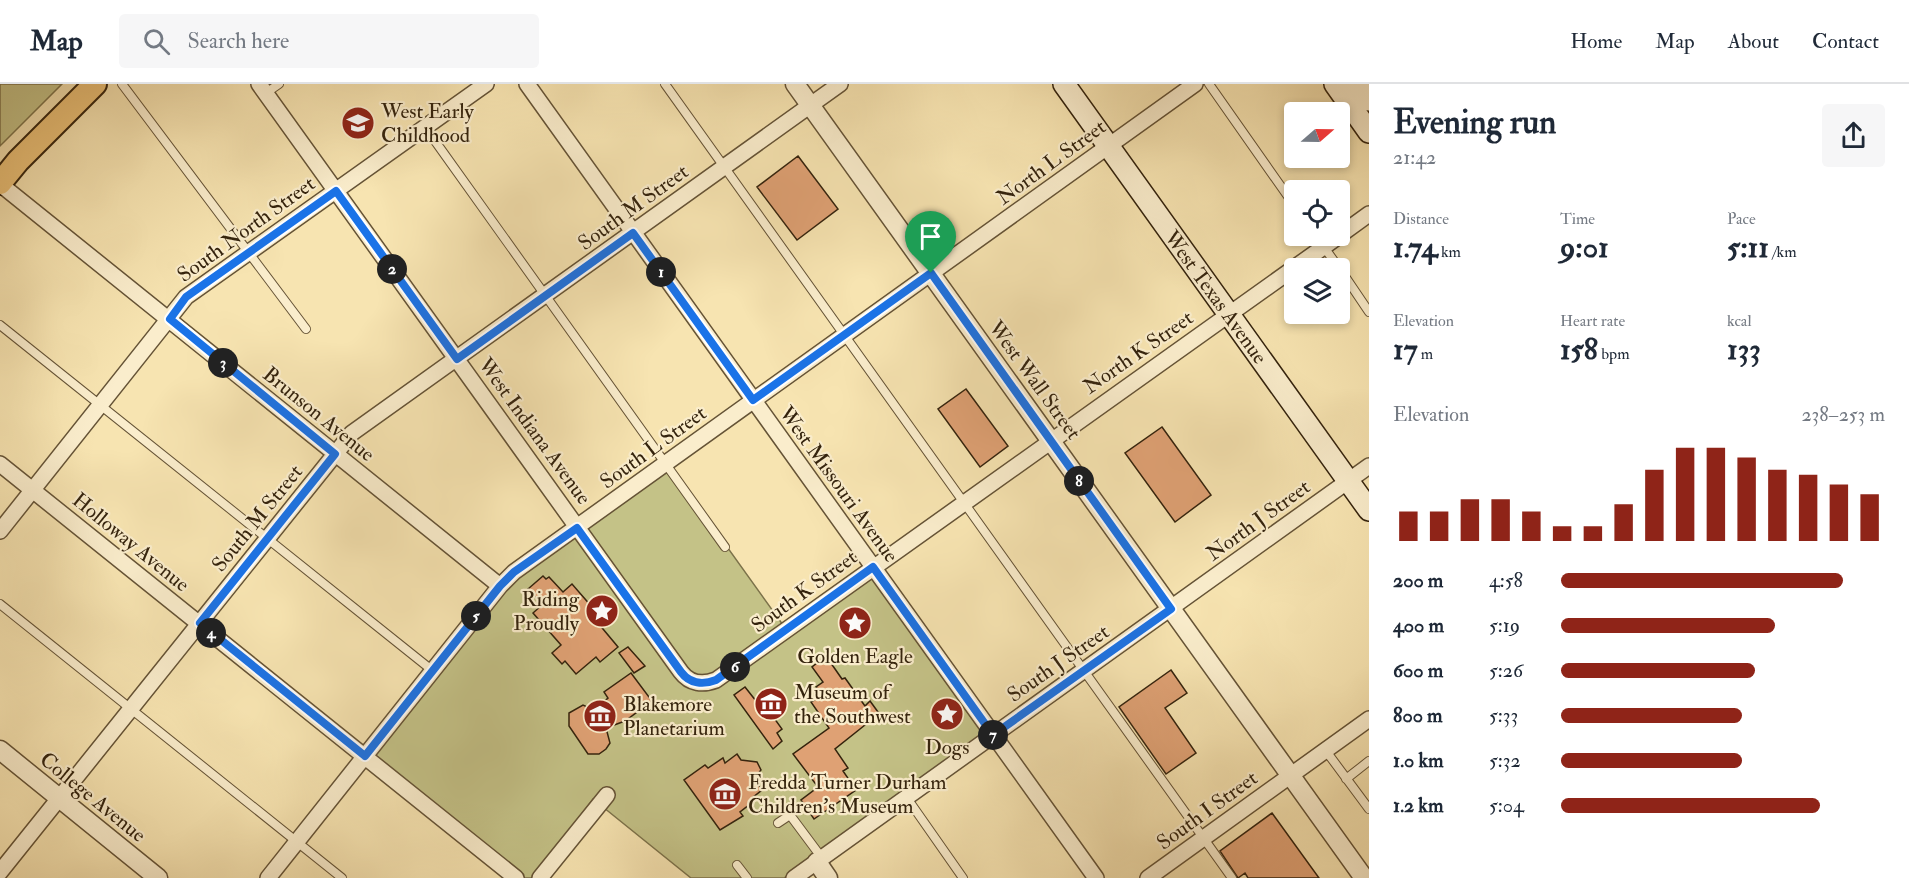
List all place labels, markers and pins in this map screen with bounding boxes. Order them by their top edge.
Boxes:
place label: West Early Childhood [380,98,474,149]
school or university icon: West Early Childhood [340,105,376,141]
pin [905,211,956,273]
pin: 2 [377,254,407,284]
pin: 1 [646,257,676,287]
pin: 3 [208,348,238,378]
pin: 8 [1064,466,1094,496]
place label: Riding Proudly [513,586,580,637]
place icon: Riding Proudly [584,593,620,629]
pin: 5 [461,601,491,631]
place icon: Golden Eagle [837,605,873,641]
pin: 4 [196,618,226,648]
place label: Golden Eagle [797,643,913,670]
pin: 6 [720,652,750,682]
place label: Museum of the Southwest [794,679,911,730]
museum icon: Museum of the Southwest [753,686,789,722]
place label: Blakemore Planetarium [623,691,725,742]
place icon: Dogs [929,696,965,732]
museum icon: Blakemore Planetarium [582,698,618,734]
pin: 7 [978,720,1008,750]
place label: Dogs [925,734,969,761]
place label: Fredda Turner Durham Children's Museum [748,769,947,820]
museum icon: Fredda Turner Durham Children's Museum [707,776,743,812]

